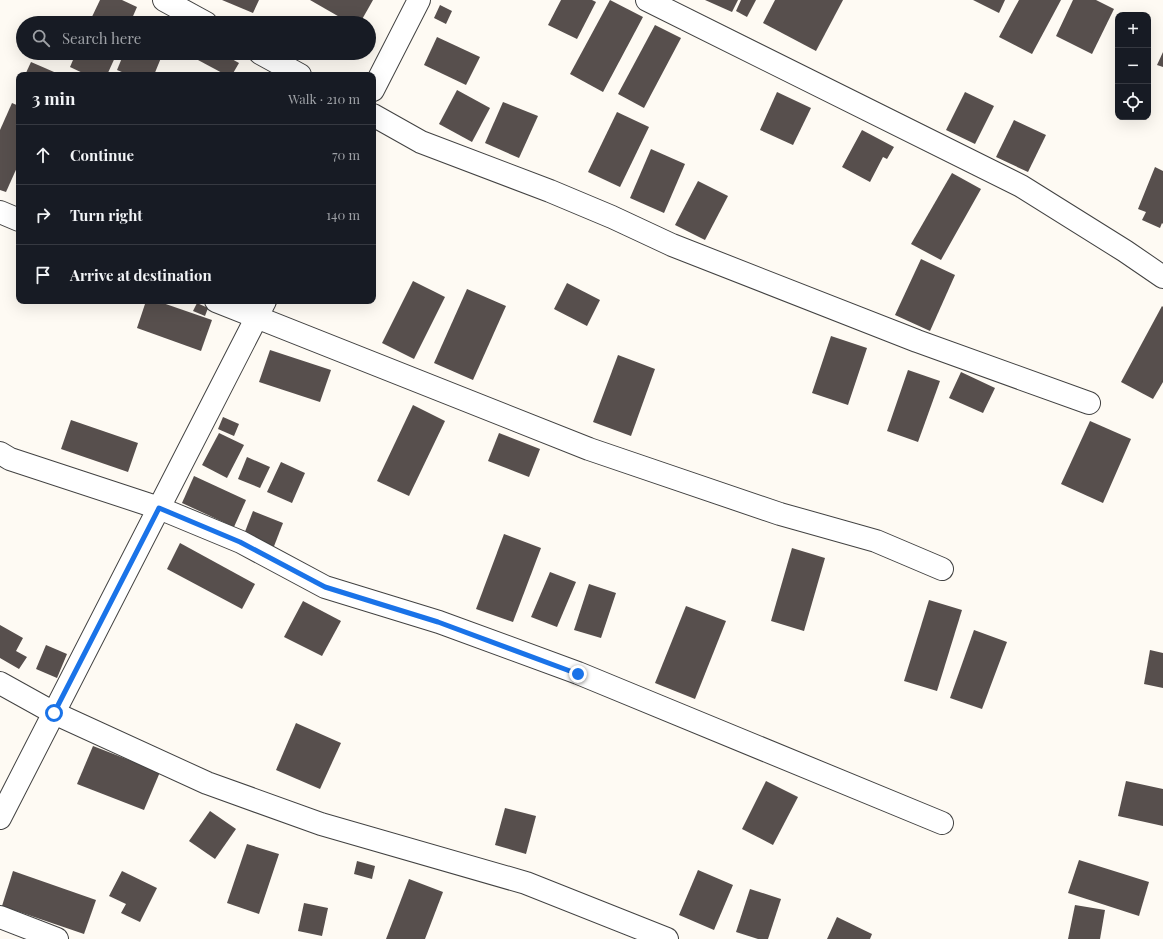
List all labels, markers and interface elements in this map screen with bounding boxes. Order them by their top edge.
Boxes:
map controls [1115,12,1151,120]
button: + [1115,12,1151,48]
search box [16,16,376,60]
icon: search [30,27,52,49]
text: Search here [62,28,141,48]
button: − [1115,48,1151,84]
button: locate [1115,84,1151,120]
text: 3 min [32,87,75,109]
text: Walk · 210 m [288,90,360,107]
icon: ahead [32,144,54,166]
text: Continue [70,145,134,165]
text: 70 m [332,146,360,163]
icon: right [32,204,54,226]
text: Turn right [70,205,143,225]
text: 140 m [326,206,360,223]
icon: arrive [32,264,54,286]
text: Arrive at destination [70,265,212,285]
route end [569,665,587,683]
route start [45,704,63,722]

